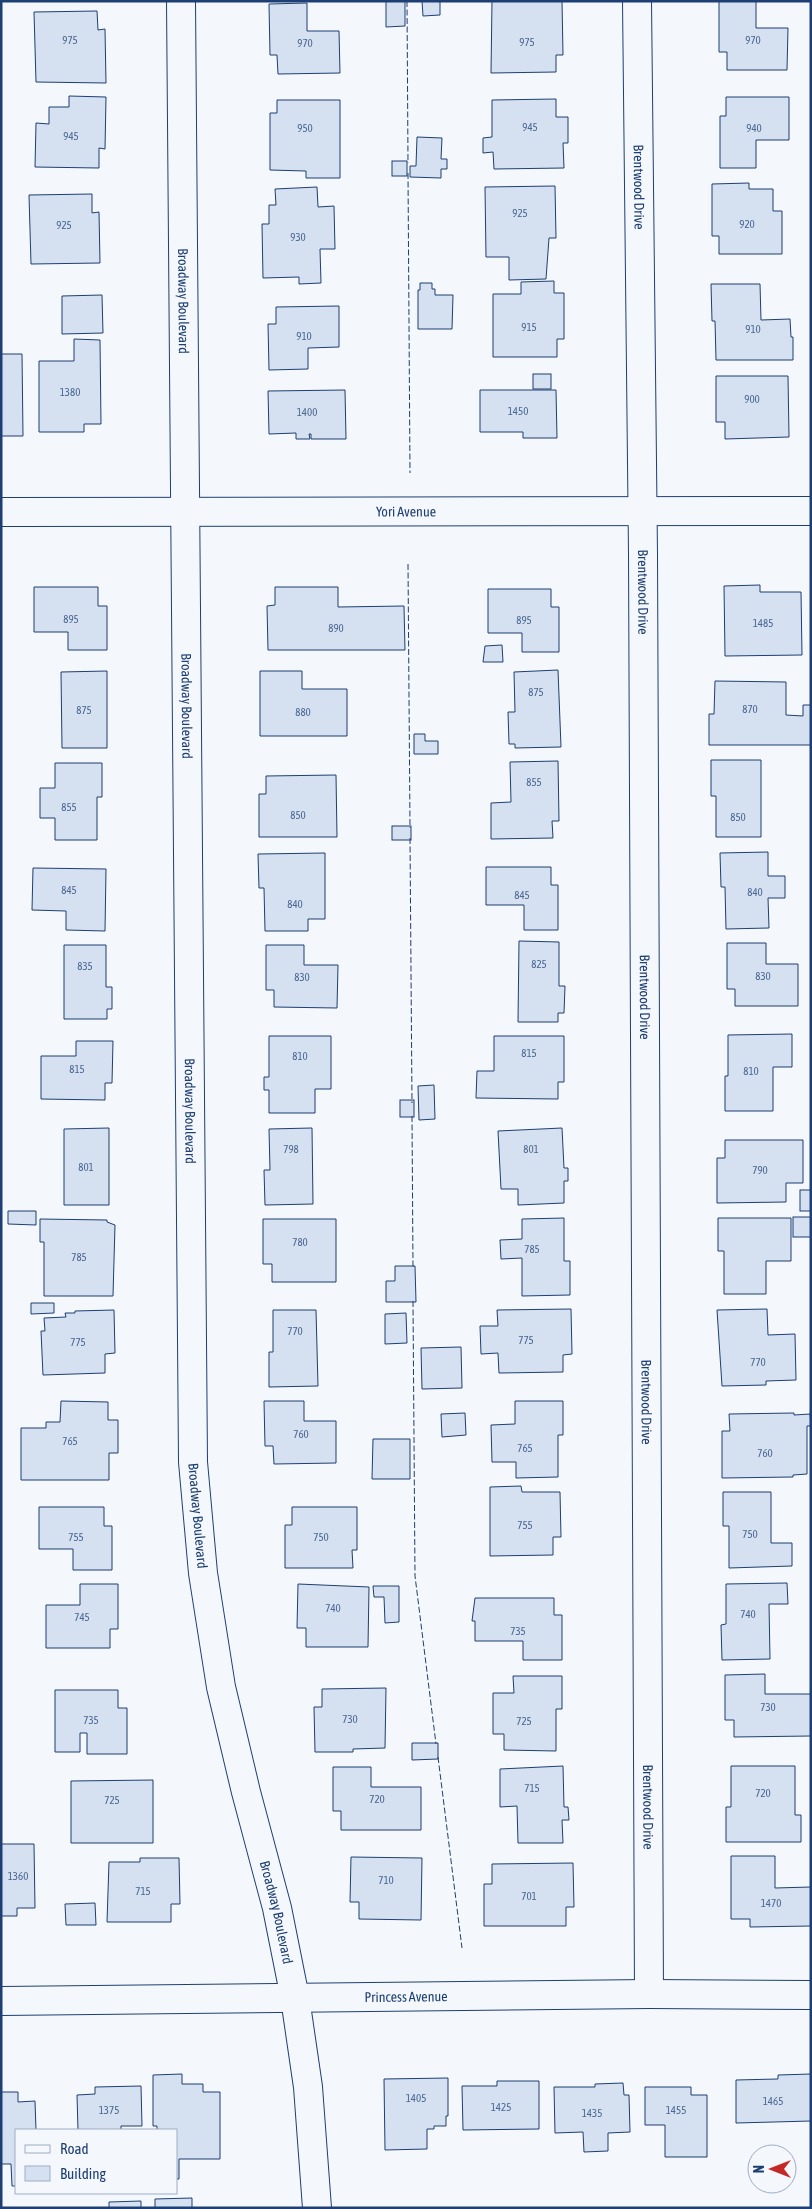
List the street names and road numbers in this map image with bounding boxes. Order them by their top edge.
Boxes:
street label: Brentwood Drive [631,144,647,230]
street label: Broadway Boulevard [175,248,192,354]
street label: Yori Avenue [376,503,436,520]
street label: Brentwood Drive [635,549,651,635]
street label: Broadway Boulevard [178,653,195,759]
street label: Brentwood Drive [637,954,653,1040]
street label: Broadway Boulevard [182,1058,199,1164]
street label: Brentwood Drive [638,1359,655,1445]
street label: Broadway Boulevard [185,1462,211,1569]
street label: Brentwood Drive [640,1764,656,1850]
street label: Broadway Boulevard [257,1859,296,1965]
street label: Princess Avenue [364,1988,448,2005]

